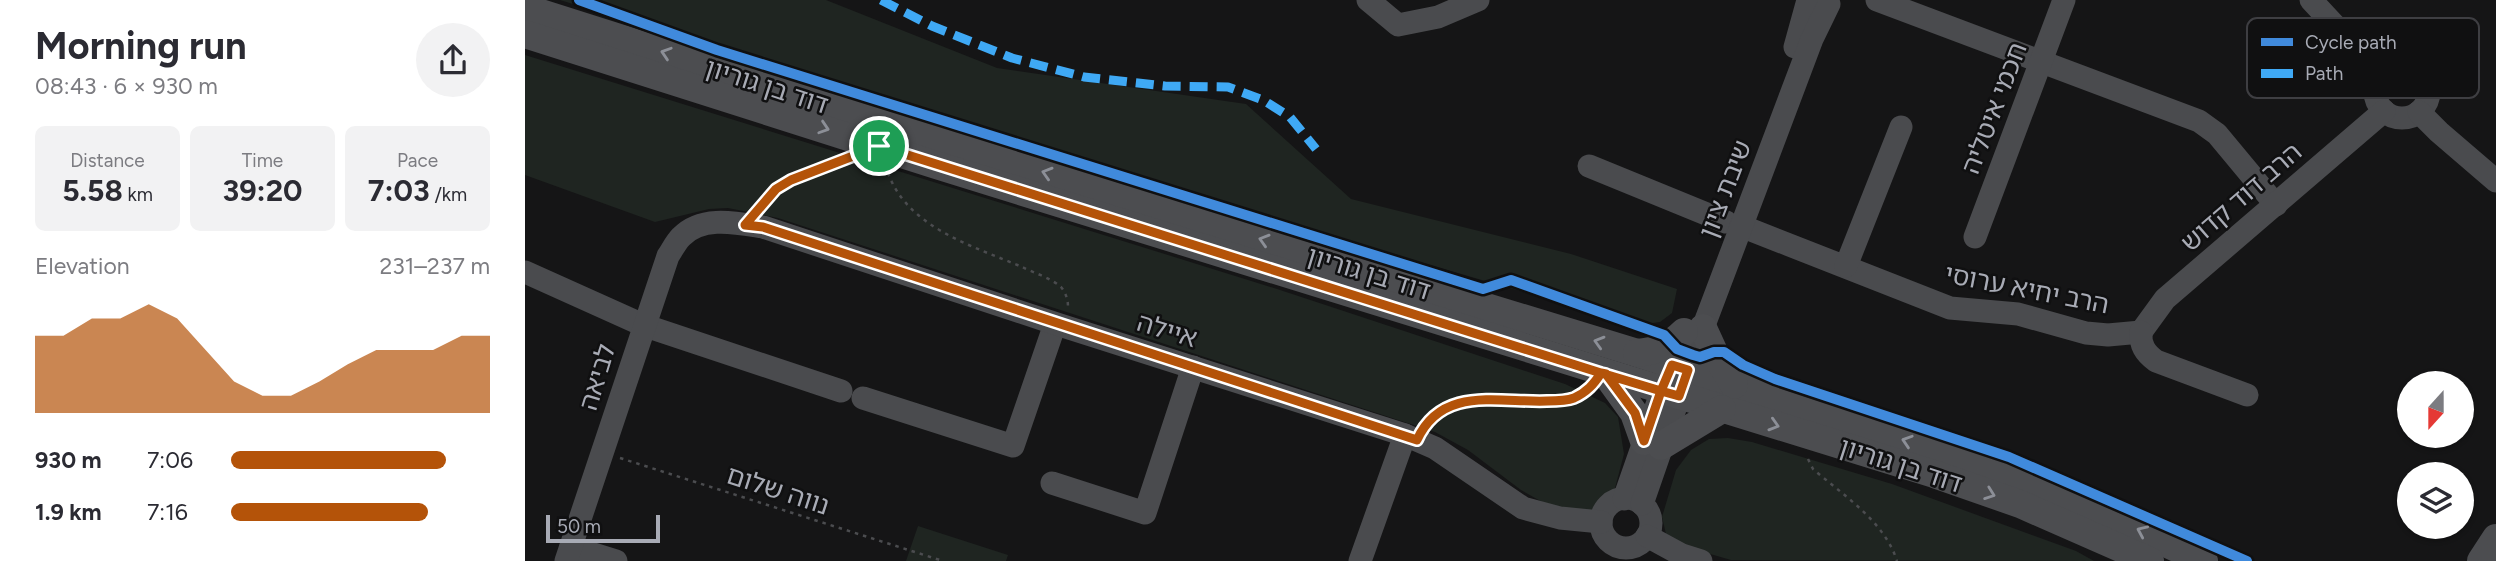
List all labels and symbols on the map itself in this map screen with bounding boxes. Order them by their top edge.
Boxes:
legend [2247,18,2479,98]
text: Cycle path [2305,31,2397,54]
street label: חכמי איטליה [1954,38,2034,178]
one-way arrow [661,47,673,62]
street label: דוד בן גוריון [702,51,832,121]
text: Path [2305,62,2343,85]
pin [849,116,909,176]
one-way arrow [817,120,829,134]
street label: שיבת ציון [1692,136,1758,242]
street label: הרב דוד קדוש [2174,136,2308,258]
one-way arrow [1041,167,1053,182]
one-way arrow [1259,234,1271,248]
street label: דוד בן גוריון [1304,239,1434,307]
street label: הרב יחיא ערוסי [1942,257,2112,321]
street label: איילה [1133,306,1201,354]
one-way arrow [1593,336,1605,351]
street label: לביאה [572,340,622,414]
north arrow [2397,371,2475,448]
one-way arrow [1767,417,1779,432]
street label: דוד בן גוריון [1836,430,1966,500]
one-way arrow [1902,434,1914,449]
street label: נווה שלום [723,458,833,522]
one-way arrow [1984,486,1996,500]
scale bar [546,512,660,544]
one-way arrow [2137,525,2149,539]

